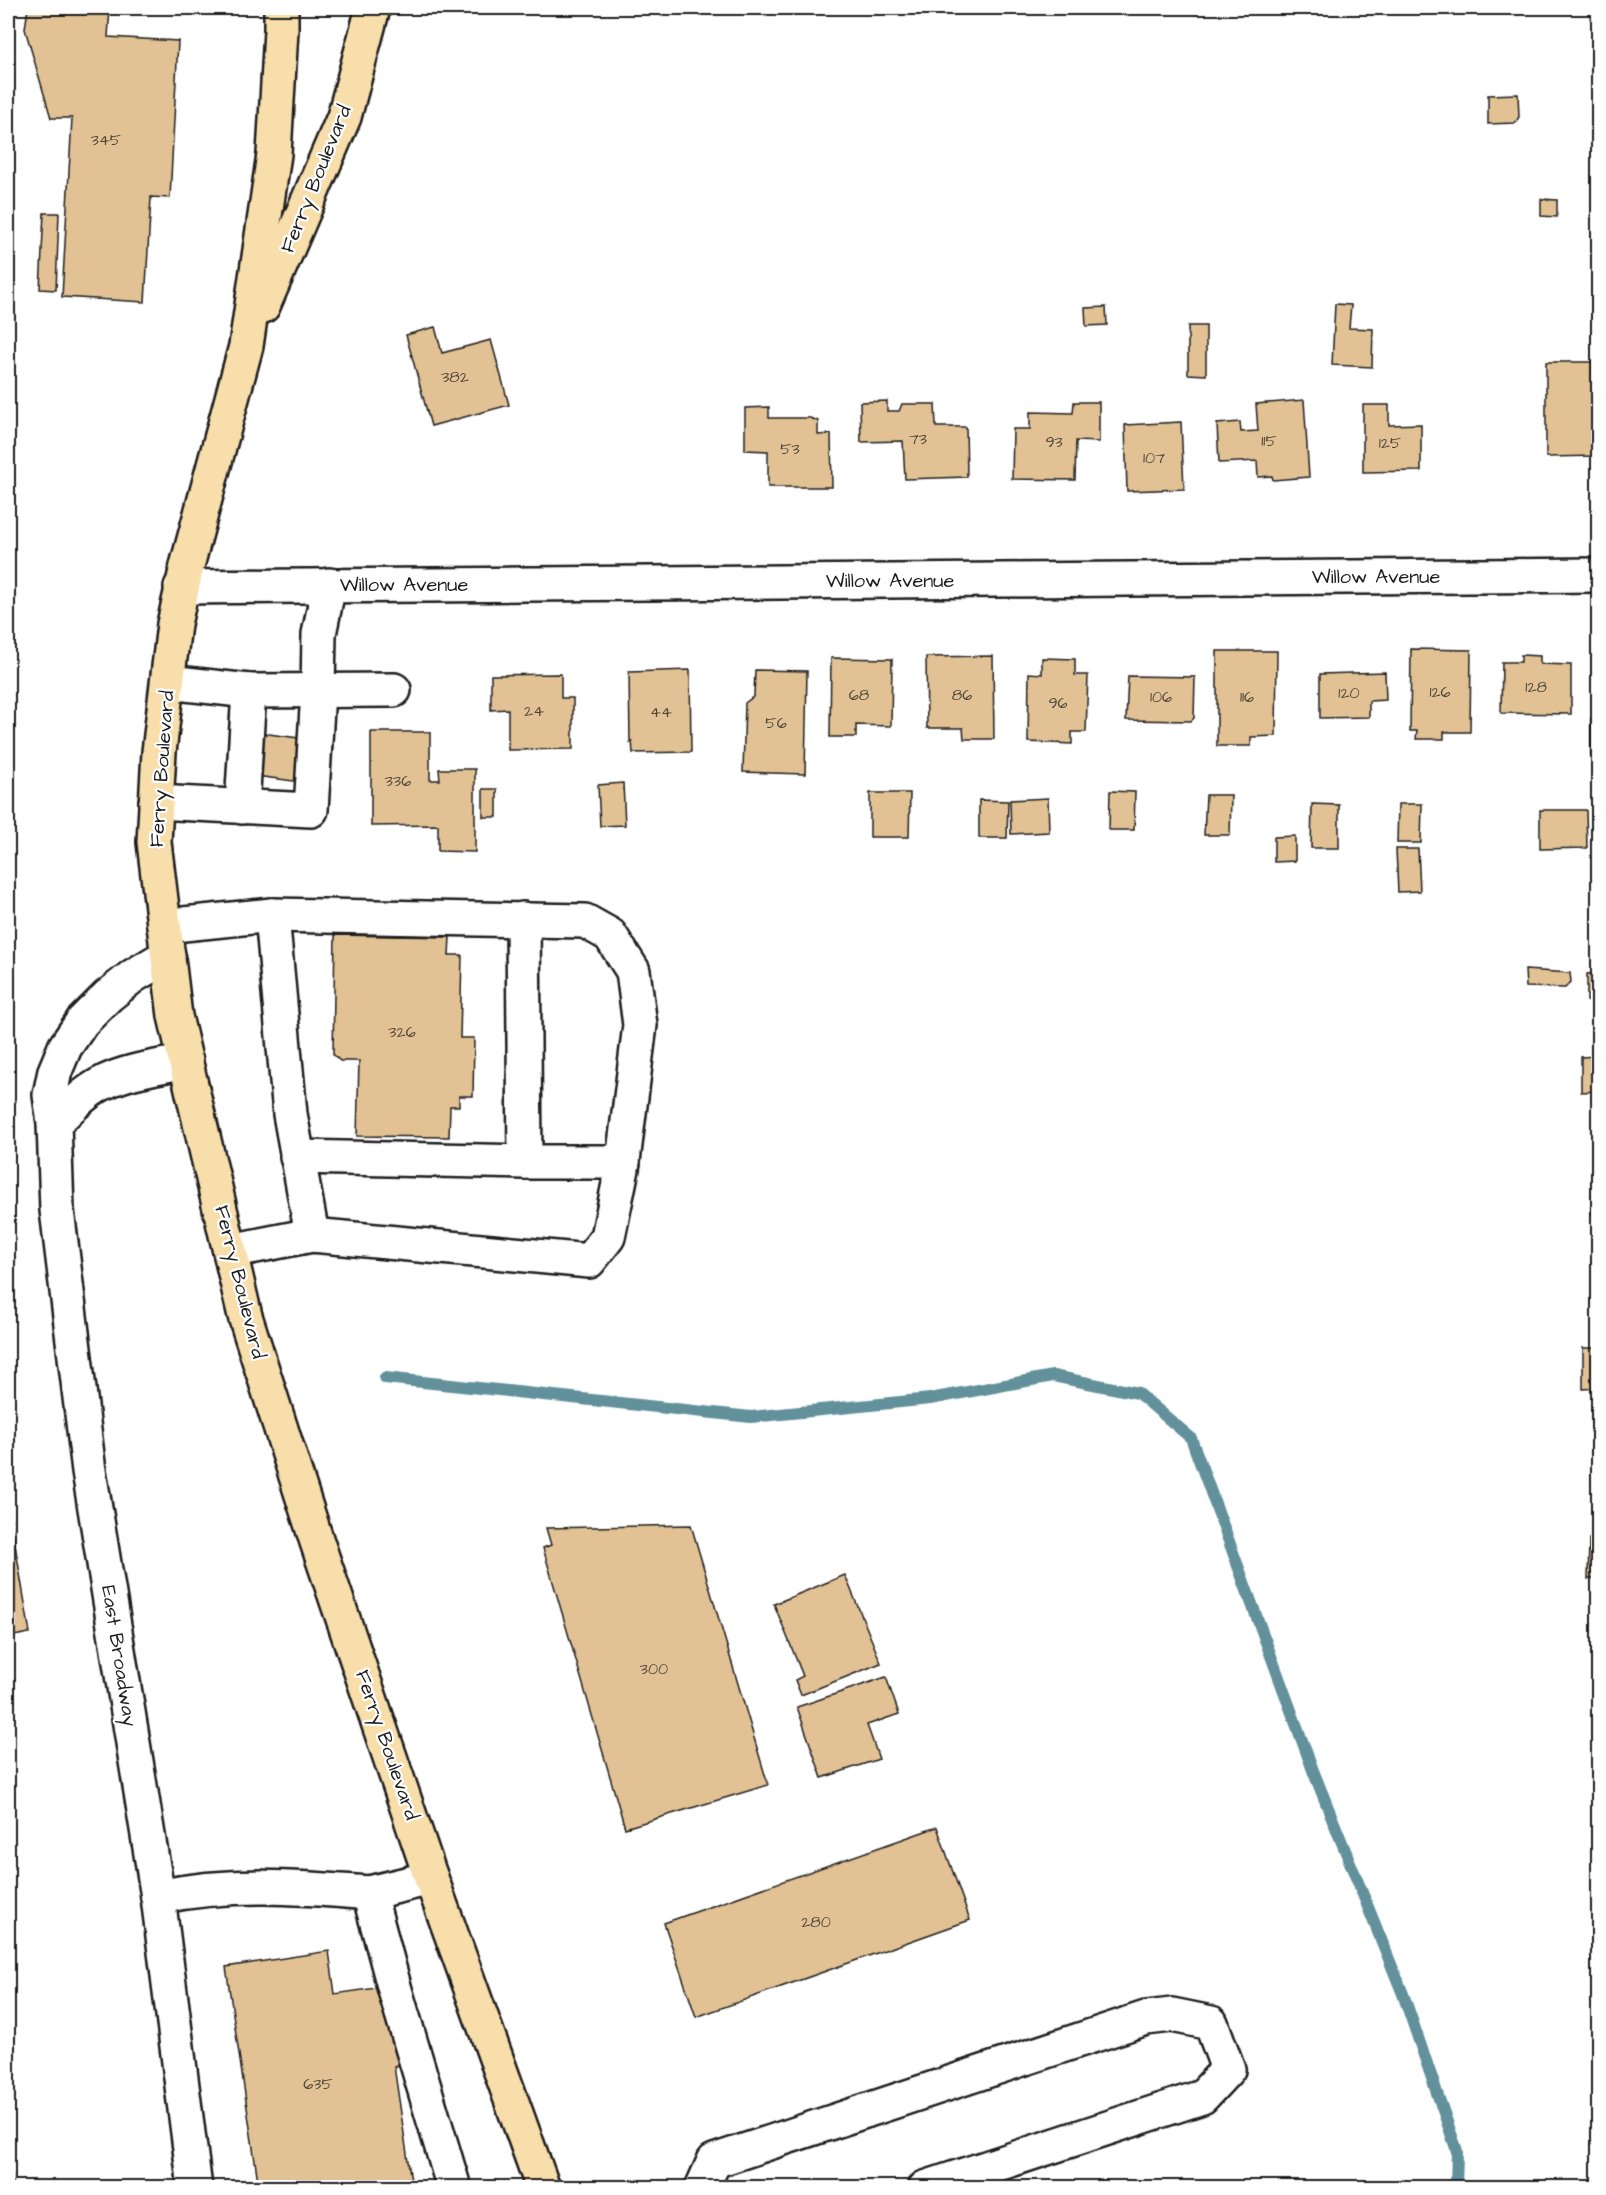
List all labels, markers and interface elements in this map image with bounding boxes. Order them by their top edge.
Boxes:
street label: Ferry Boulevard [274,101,359,257]
house number: 345 [91,129,122,151]
house number: 382 [441,366,469,388]
house number: 73 [909,428,927,450]
house number: 115 [1261,430,1277,452]
house number: 93 [1045,431,1063,453]
house number: 125 [1379,432,1402,454]
house number: 53 [780,438,800,460]
house number: 107 [1143,447,1165,469]
street label: Willow Avenue [1312,563,1440,591]
street label: Willow Avenue [826,567,954,595]
street label: Willow Avenue [340,571,468,599]
house number: 128 [1525,676,1547,698]
house number: 126 [1429,681,1451,703]
house number: 120 [1338,682,1360,704]
house number: 68 [849,684,869,706]
house number: 86 [952,684,972,706]
house number: 106 [1150,686,1172,708]
house number: 116 [1240,686,1254,708]
street label: Ferry Boulevard [143,690,182,848]
house number: 96 [1048,692,1068,714]
house number: 24 [524,700,544,722]
house number: 44 [650,701,672,723]
house number: 56 [765,712,787,734]
house number: 336 [385,770,411,792]
house number: 326 [388,1021,416,1043]
street label: Ferry Boulevard [206,1202,273,1362]
street label: East Broadway [93,1583,144,1729]
house number: 300 [640,1658,668,1680]
street label: Ferry Boulevard [347,1666,426,1824]
house number: 280 [801,1911,831,1933]
house number: 635 [303,2073,333,2095]

